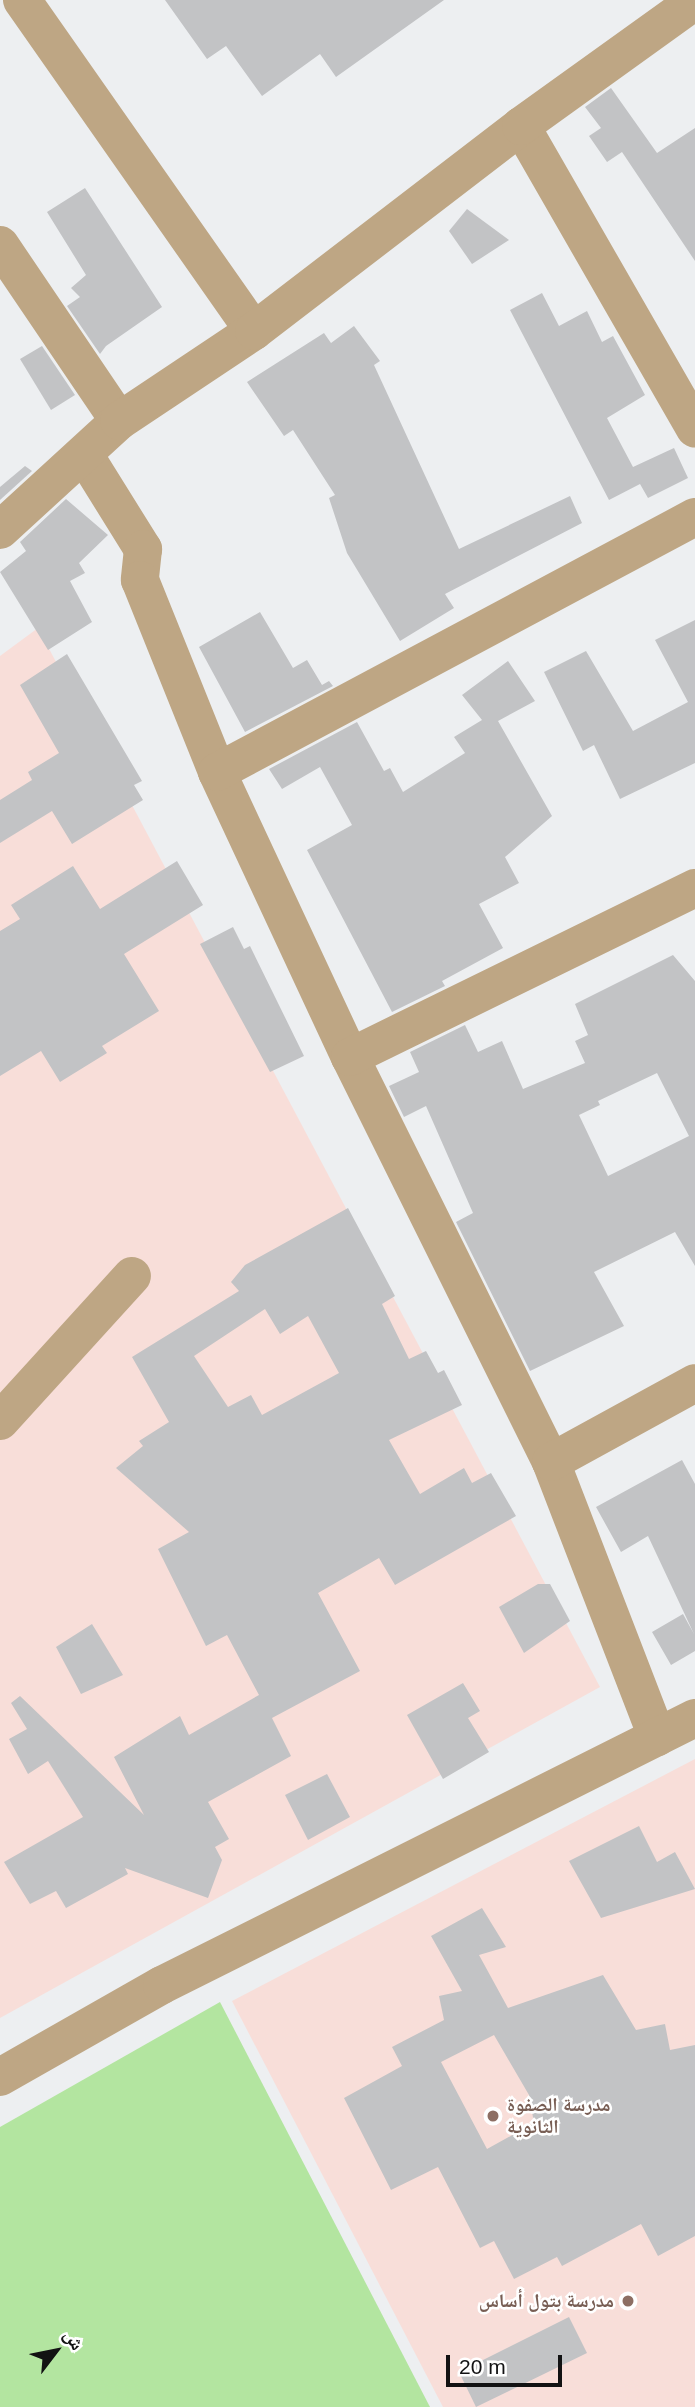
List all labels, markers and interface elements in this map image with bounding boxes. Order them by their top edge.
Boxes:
place label: مدرسة الصفوة الثانوية [507,2094,611,2138]
marker: مدرسة الصفوة الثانوية [485,2108,501,2124]
place label: مدرسة بتول أساس [479,2290,614,2312]
marker: مدرسة بتول أساس [620,2293,636,2309]
north arrow [21,2316,91,2386]
text: ش [60,2325,88,2354]
scale bar [450,2340,566,2384]
text: 20 m [459,2355,506,2378]

